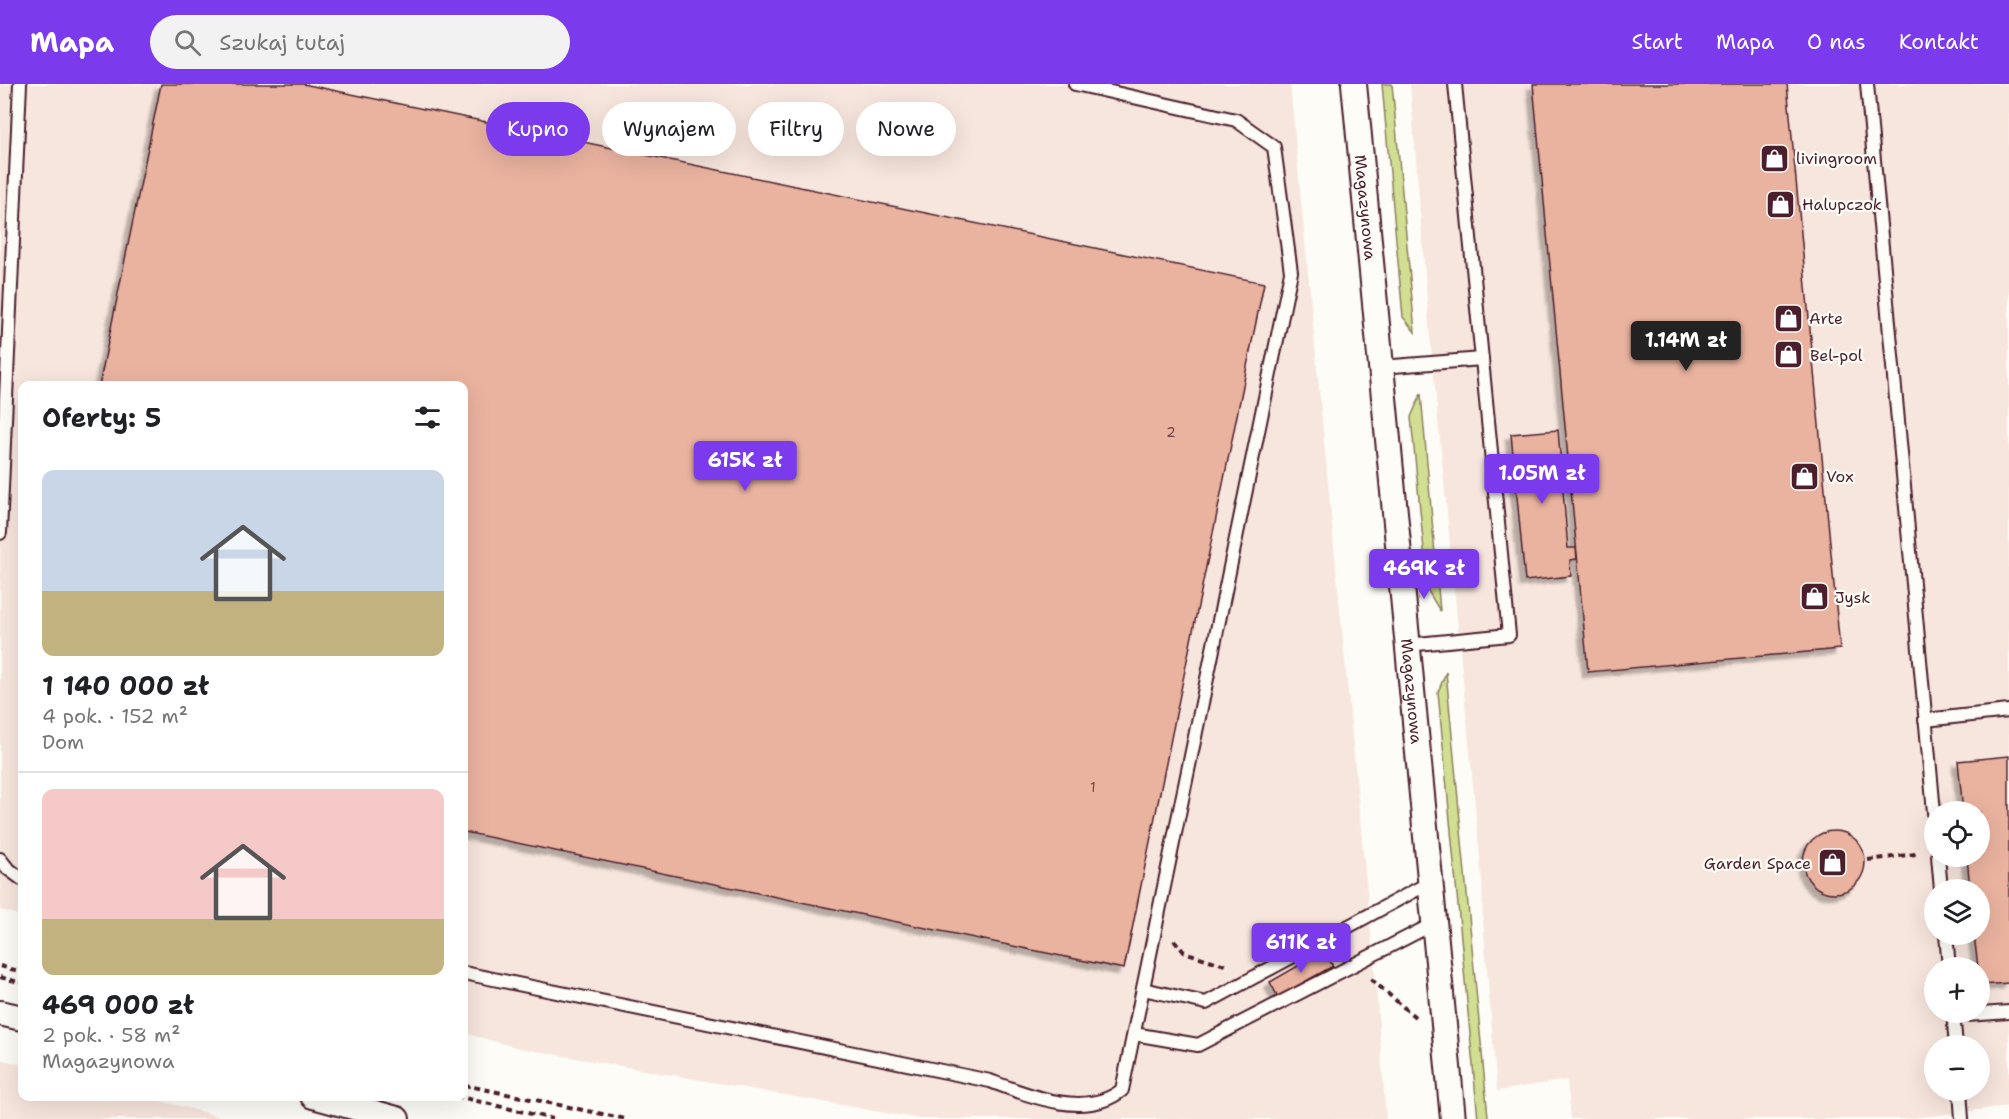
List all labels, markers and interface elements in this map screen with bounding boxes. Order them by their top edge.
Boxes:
search box [150,15,570,69]
text: Mapa [30,23,114,61]
icon: search [171,26,204,59]
text: Szukaj tutaj [219,28,345,57]
text: Start [1632,28,1683,56]
text: Mapa [1716,28,1774,56]
text: O nas [1807,28,1866,56]
text: Kontakt [1899,28,1979,56]
chip: Kupno [486,102,590,156]
chip: Wynajem [602,102,736,156]
chip: Filtry [748,102,844,156]
chip: Nowe [856,102,956,156]
shop icon: livingroom [1759,142,1791,174]
place label: livingroom [1796,148,1877,169]
street label: Magazynowa [1350,154,1381,261]
shop icon: Halupczok [1765,188,1797,220]
place label: Halupczok [1802,194,1882,215]
shop icon: Arte [1772,302,1804,334]
place label: Arte [1809,308,1843,329]
pin: 1.14M zł [1624,321,1748,372]
text: 1.14M zł [1645,327,1727,353]
shop icon: Bel-pol [1773,339,1805,371]
place label: Bel-pol [1810,345,1863,366]
text: Oferty: 5 [42,400,161,435]
icon: filters [411,401,444,434]
house number: 2 [1166,423,1176,441]
pin: 615K zł [690,441,800,492]
text: 615K zł [708,447,782,473]
pin: 1.05M zł [1480,454,1604,505]
text: 1.05M zł [1498,460,1586,486]
shop icon: Vox [1789,460,1821,492]
place label: Vox [1826,466,1854,487]
icon: home [189,509,297,617]
pin: 469K zł [1369,549,1479,600]
text: 469K zł [1383,555,1465,581]
shop icon: Jysk [1798,581,1830,613]
place label: Jysk [1835,587,1870,608]
street label: Magazynowa [1397,638,1428,745]
text: 1 140 000 zł [42,668,209,703]
text: 4 pok. · 152 m² [42,703,188,729]
text: Dom [42,729,84,755]
house number: 1 [1090,778,1096,796]
map controls [1924,801,1990,1101]
button: locate [1924,801,1990,867]
icon: home [189,828,297,936]
shop icon: Garden Space [1816,847,1848,879]
place label: Garden Space [1704,853,1811,874]
button: layers [1924,879,1990,945]
pin: 611K zł [1246,923,1356,974]
text: 611K zł [1266,929,1336,955]
button: + [1924,957,1990,1023]
text: 469 000 zł [42,987,194,1022]
text: 2 pok. · 58 m² [42,1022,180,1048]
button: − [1924,1035,1990,1101]
text: Magazynowa [42,1048,174,1074]

